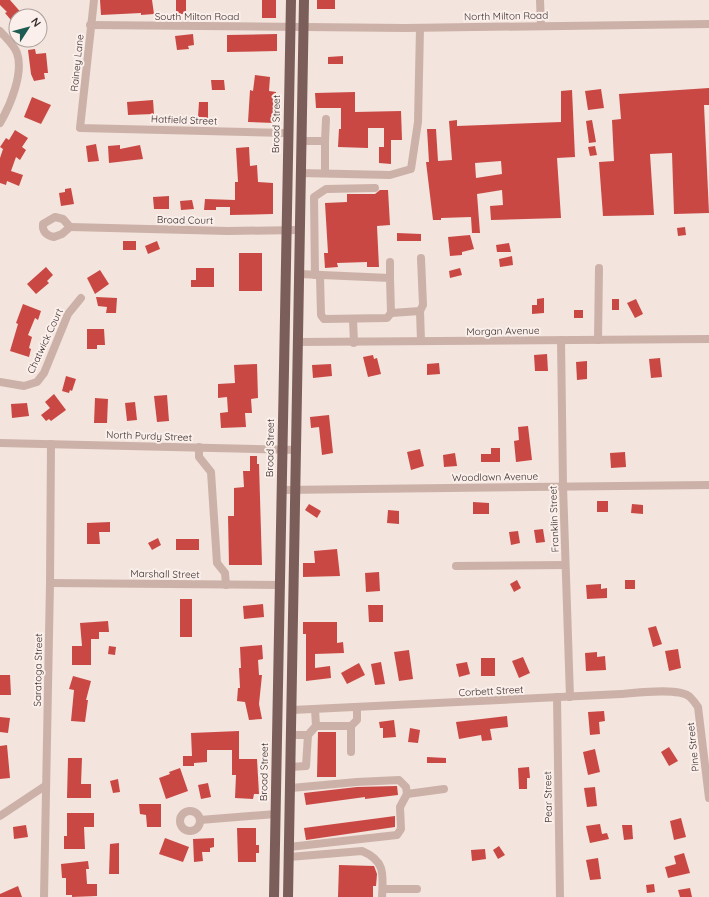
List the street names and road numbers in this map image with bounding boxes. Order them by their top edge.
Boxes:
street label: North Milton Road [464,9,548,23]
street label: South Milton Road [155,10,239,23]
street label: Rainey Lane [68,33,87,92]
street label: Broad Street [269,94,283,153]
street label: Hatfield Street [151,112,218,128]
street label: Broad Court [157,213,214,227]
street label: Chatwick Court [24,306,66,376]
street label: Morgan Avenue [466,324,540,338]
street label: Broad Street [263,418,277,477]
street label: North Purdy Street [106,428,193,444]
street label: Woodlawn Avenue [452,470,539,484]
street label: Franklin Street [546,485,562,553]
street label: Marshall Street [130,567,200,581]
street label: Saratoga Street [31,633,45,707]
street label: Corbett Street [458,683,524,699]
street label: Pine Street [684,721,702,772]
street label: Broad Street [257,742,271,801]
street label: Pear Street [541,771,555,823]

